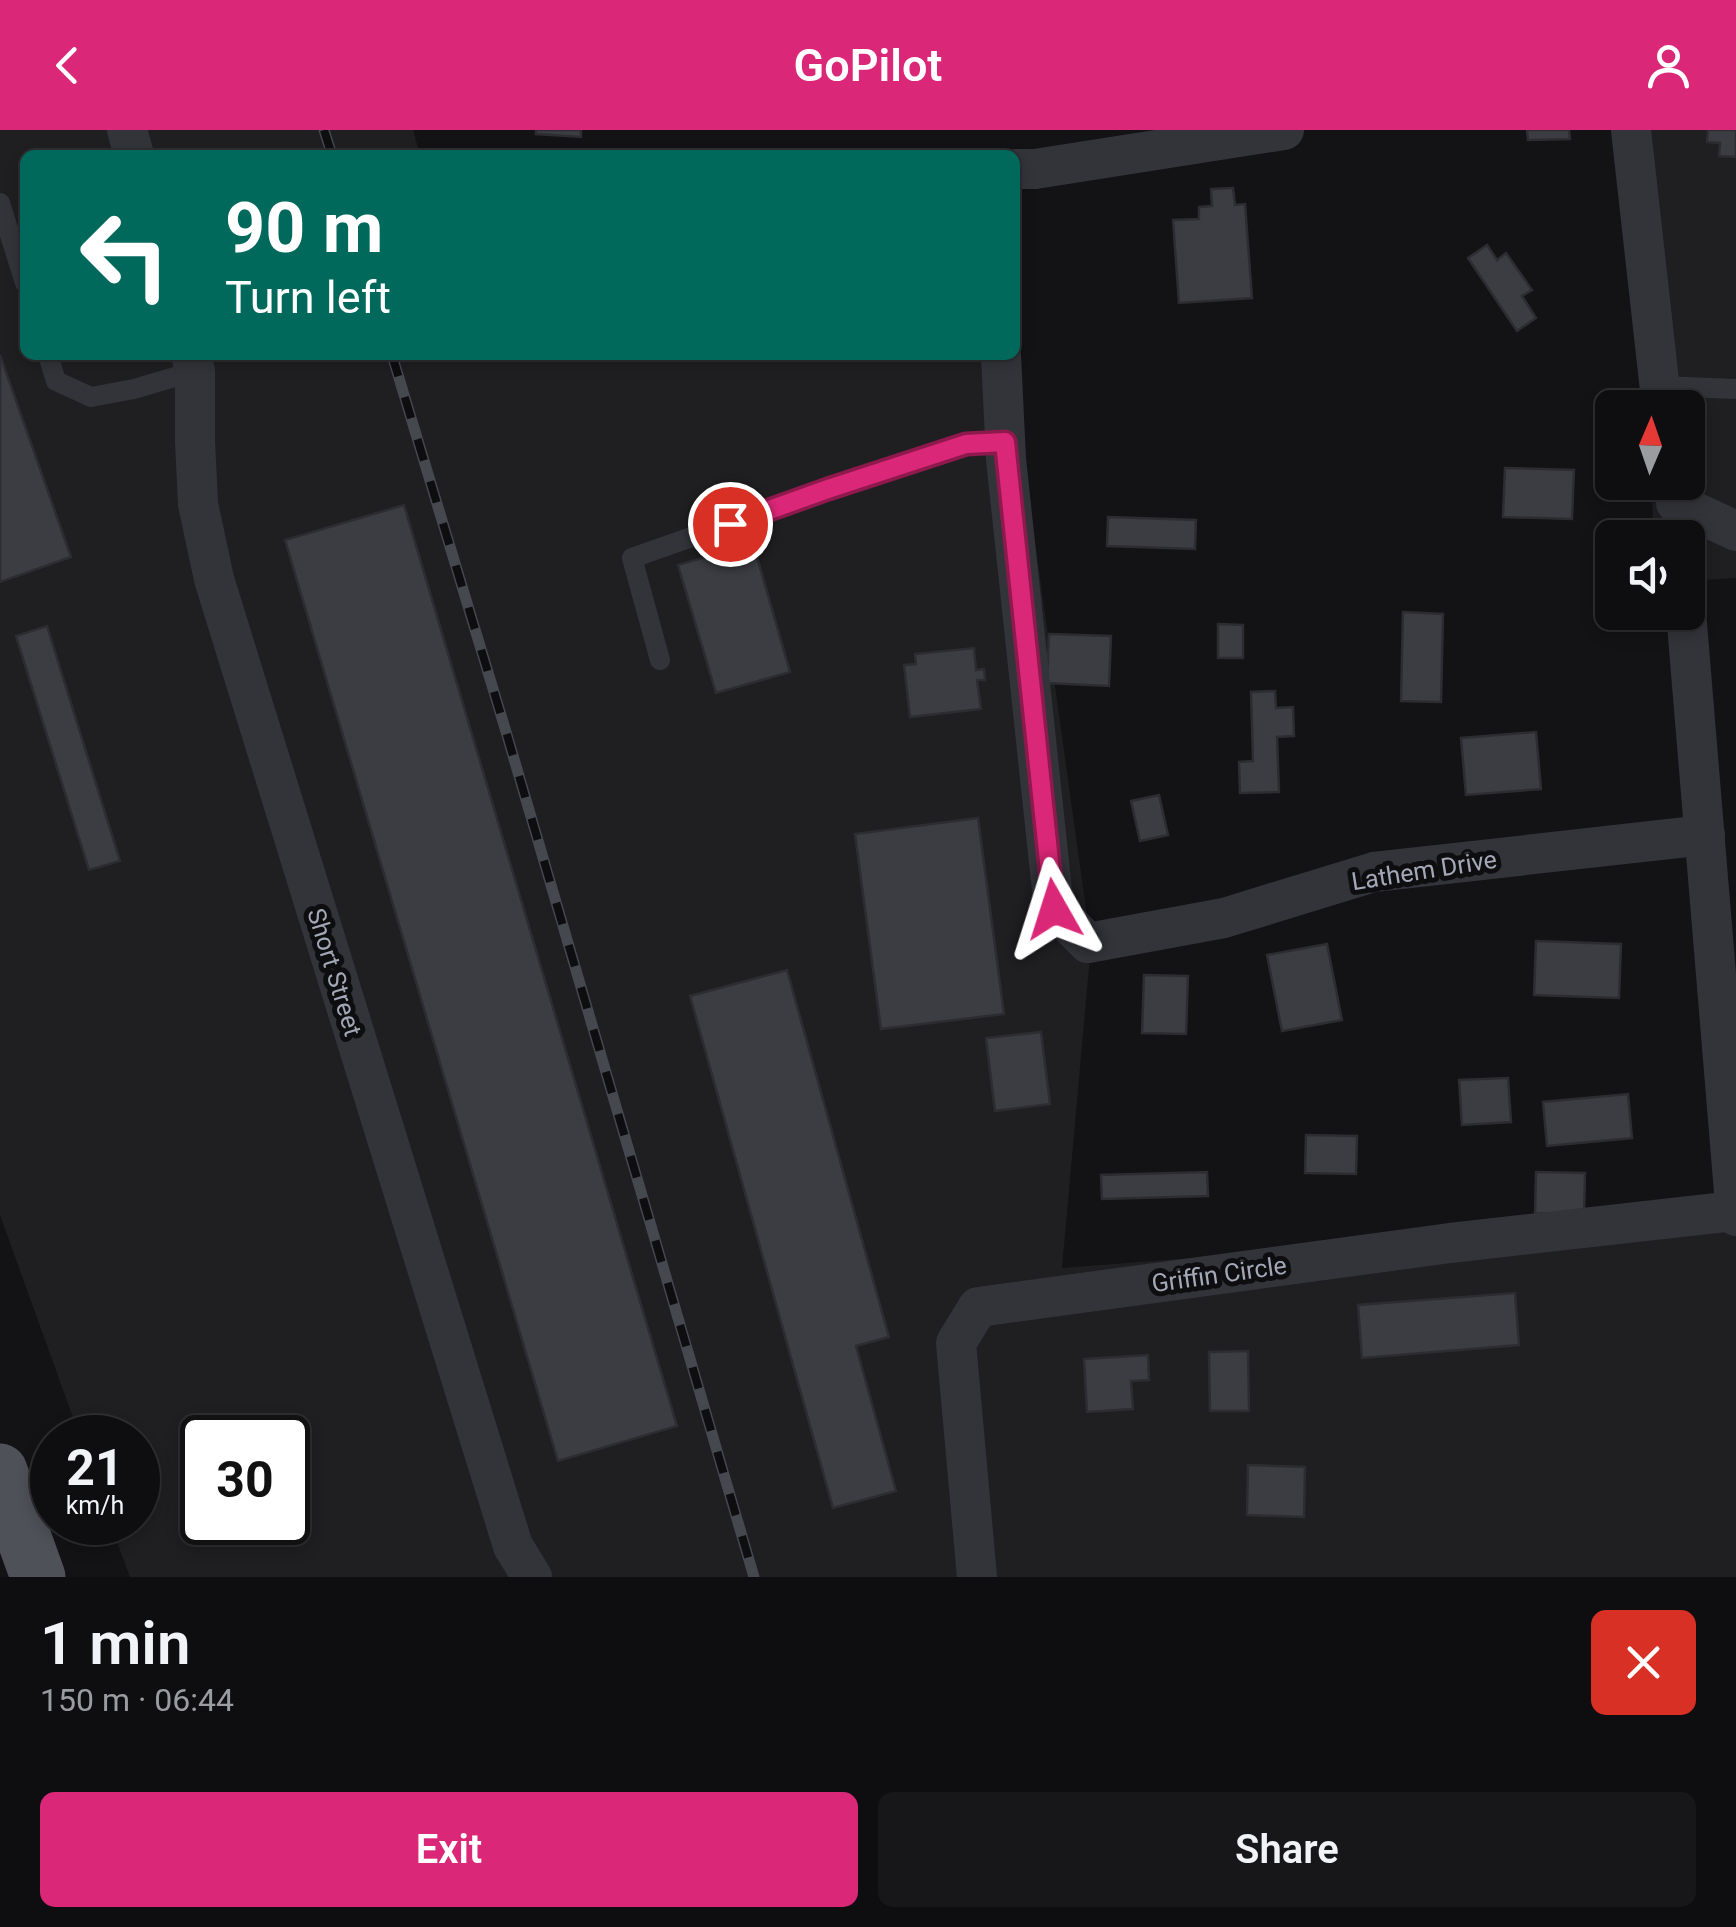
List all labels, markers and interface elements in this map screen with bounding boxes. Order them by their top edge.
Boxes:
icon: back [40,38,95,93]
icon: person [1641,38,1696,93]
text: GoPilot [794,39,942,92]
text: 90 m [225,187,383,269]
icon: left [60,190,190,320]
text: Turn left [225,271,391,324]
north arrow [1595,390,1705,500]
map controls [1595,390,1705,630]
pin [688,482,773,567]
icon: arrive [703,497,758,552]
button: sound [1595,520,1705,630]
street label: Lathem Drive [1349,845,1499,896]
position arrow [1002,857,1106,961]
street label: Short Street [301,905,368,1040]
street label: Griffin Circle [1150,1251,1288,1298]
speed limit sign: 30 [180,1415,310,1545]
text: 21 [66,1439,124,1497]
text: km/h [66,1491,124,1520]
text: 1 min [40,1608,190,1679]
button: close [1591,1610,1696,1715]
text: 150 m · 06:44 [40,1681,234,1719]
button: Exit [40,1792,858,1907]
button: Share [878,1792,1696,1907]

